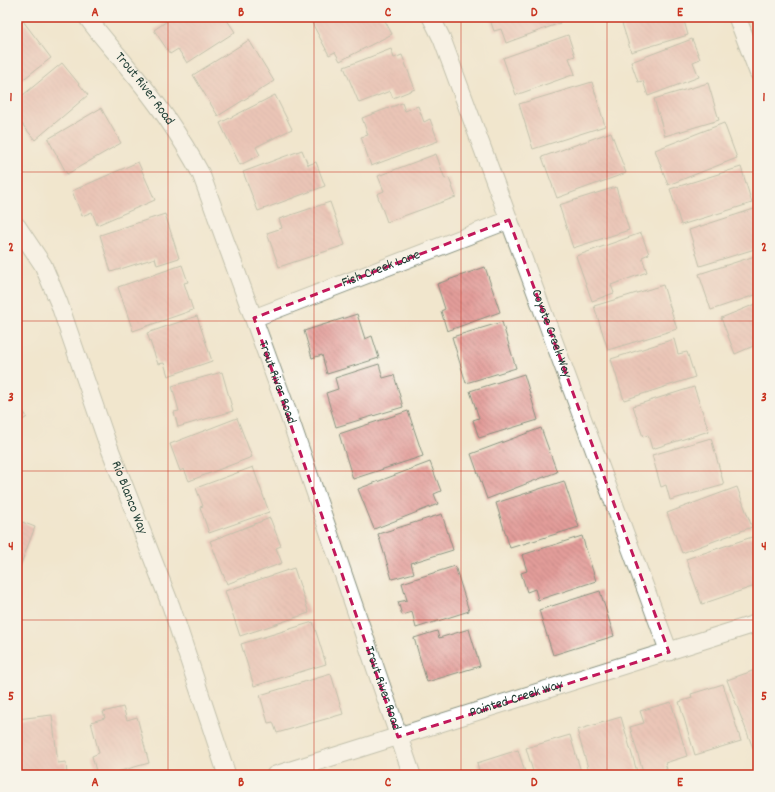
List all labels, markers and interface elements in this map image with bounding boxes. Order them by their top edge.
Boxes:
text: A [91,4,99,23]
text: B [238,4,244,23]
text: C [385,4,392,23]
text: D [531,4,538,23]
text: E [677,4,684,23]
street label: Trout River Road [110,48,179,129]
text: 1 [10,89,13,108]
text: 1 [763,89,766,108]
text: 2 [8,239,14,258]
text: 2 [761,239,767,258]
street label: Fish Creek Lane [339,245,423,293]
street label: Coyote Creek Way [526,287,577,381]
street label: Trout River Road [252,338,301,427]
text: 3 [8,389,14,408]
text: 3 [761,389,767,408]
street label: Rio Blanco Way [106,458,152,538]
text: 4 [8,538,14,557]
text: 4 [761,538,767,557]
street label: Trout River Road [359,644,406,733]
street label: Painted Creek Way [467,675,566,723]
text: 5 [8,688,14,707]
text: 5 [761,688,767,707]
text: A [91,774,99,792]
text: B [238,774,244,792]
text: C [385,774,392,792]
text: D [531,774,538,792]
text: E [677,774,684,792]

